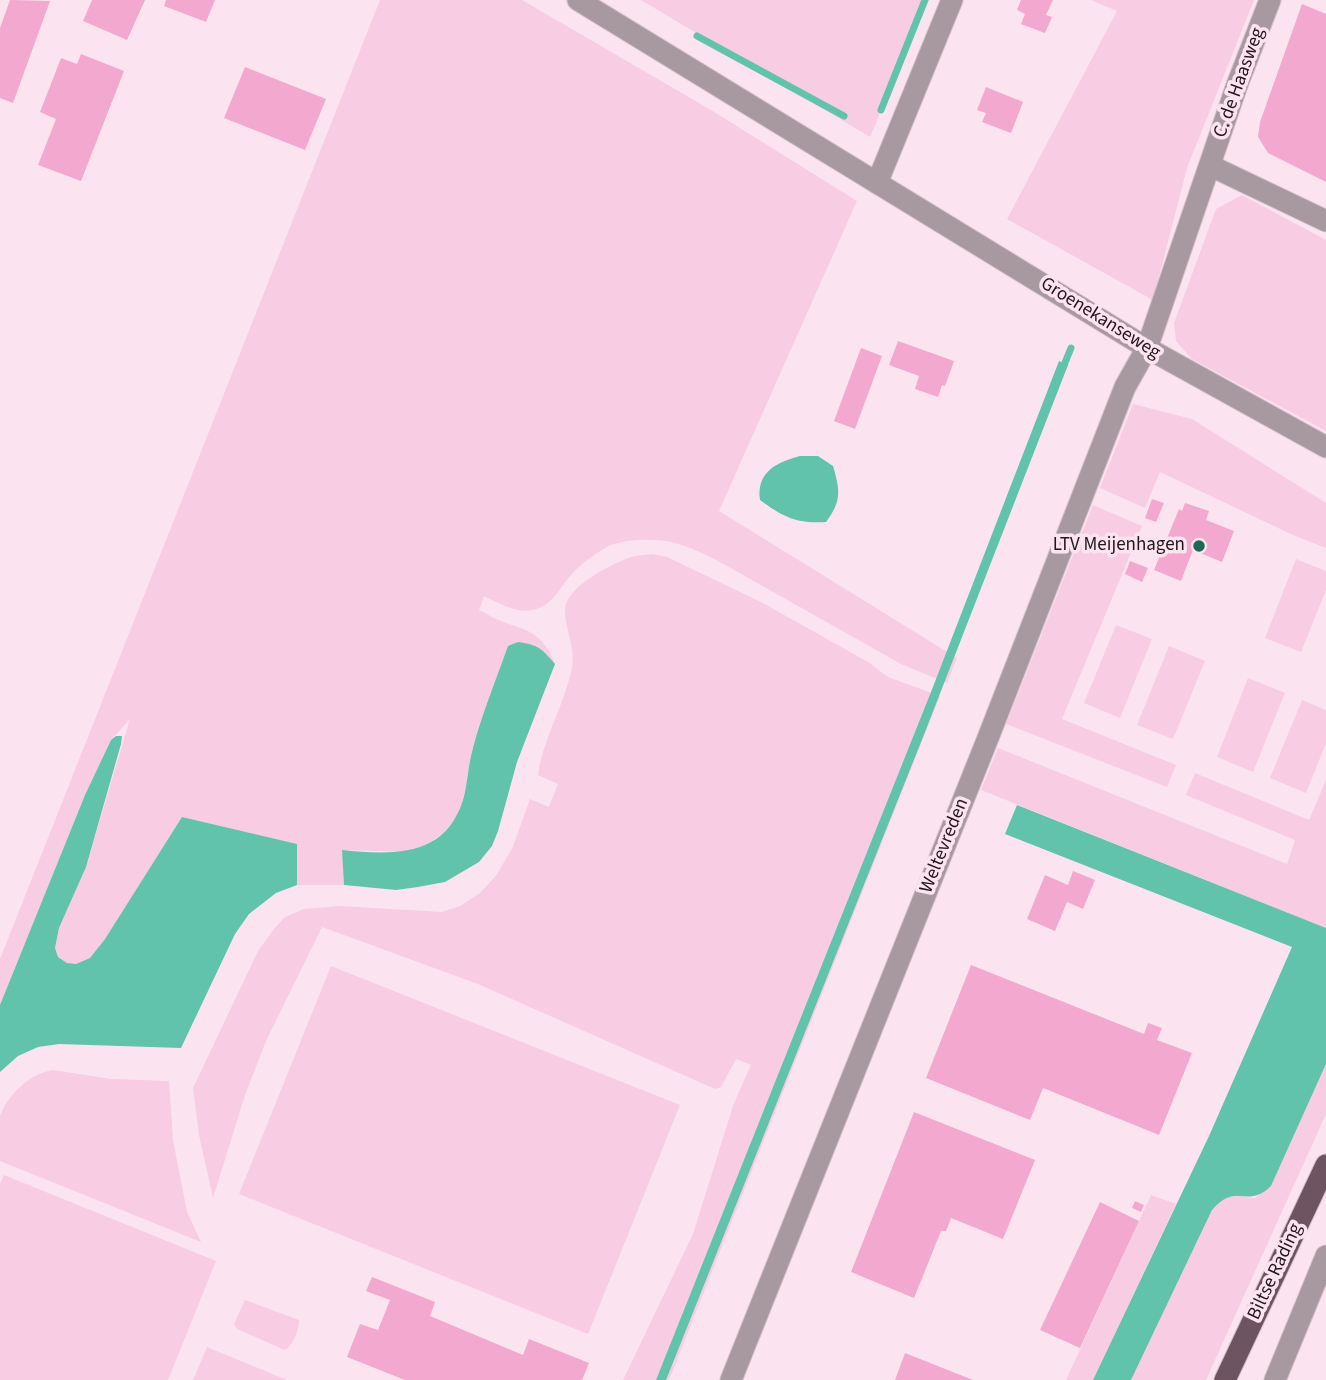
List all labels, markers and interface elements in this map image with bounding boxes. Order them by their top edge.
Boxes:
street label: C. de Haasweg [1210,25,1270,141]
street label: Groenekanseweg [1036,273,1164,365]
place label: LTV Meijenhagen [1053,535,1185,557]
marker: LTV Meijenhagen [1191,538,1207,554]
street label: Weltevreden [916,795,974,897]
street label: Biltse Rading [1244,1220,1308,1324]

